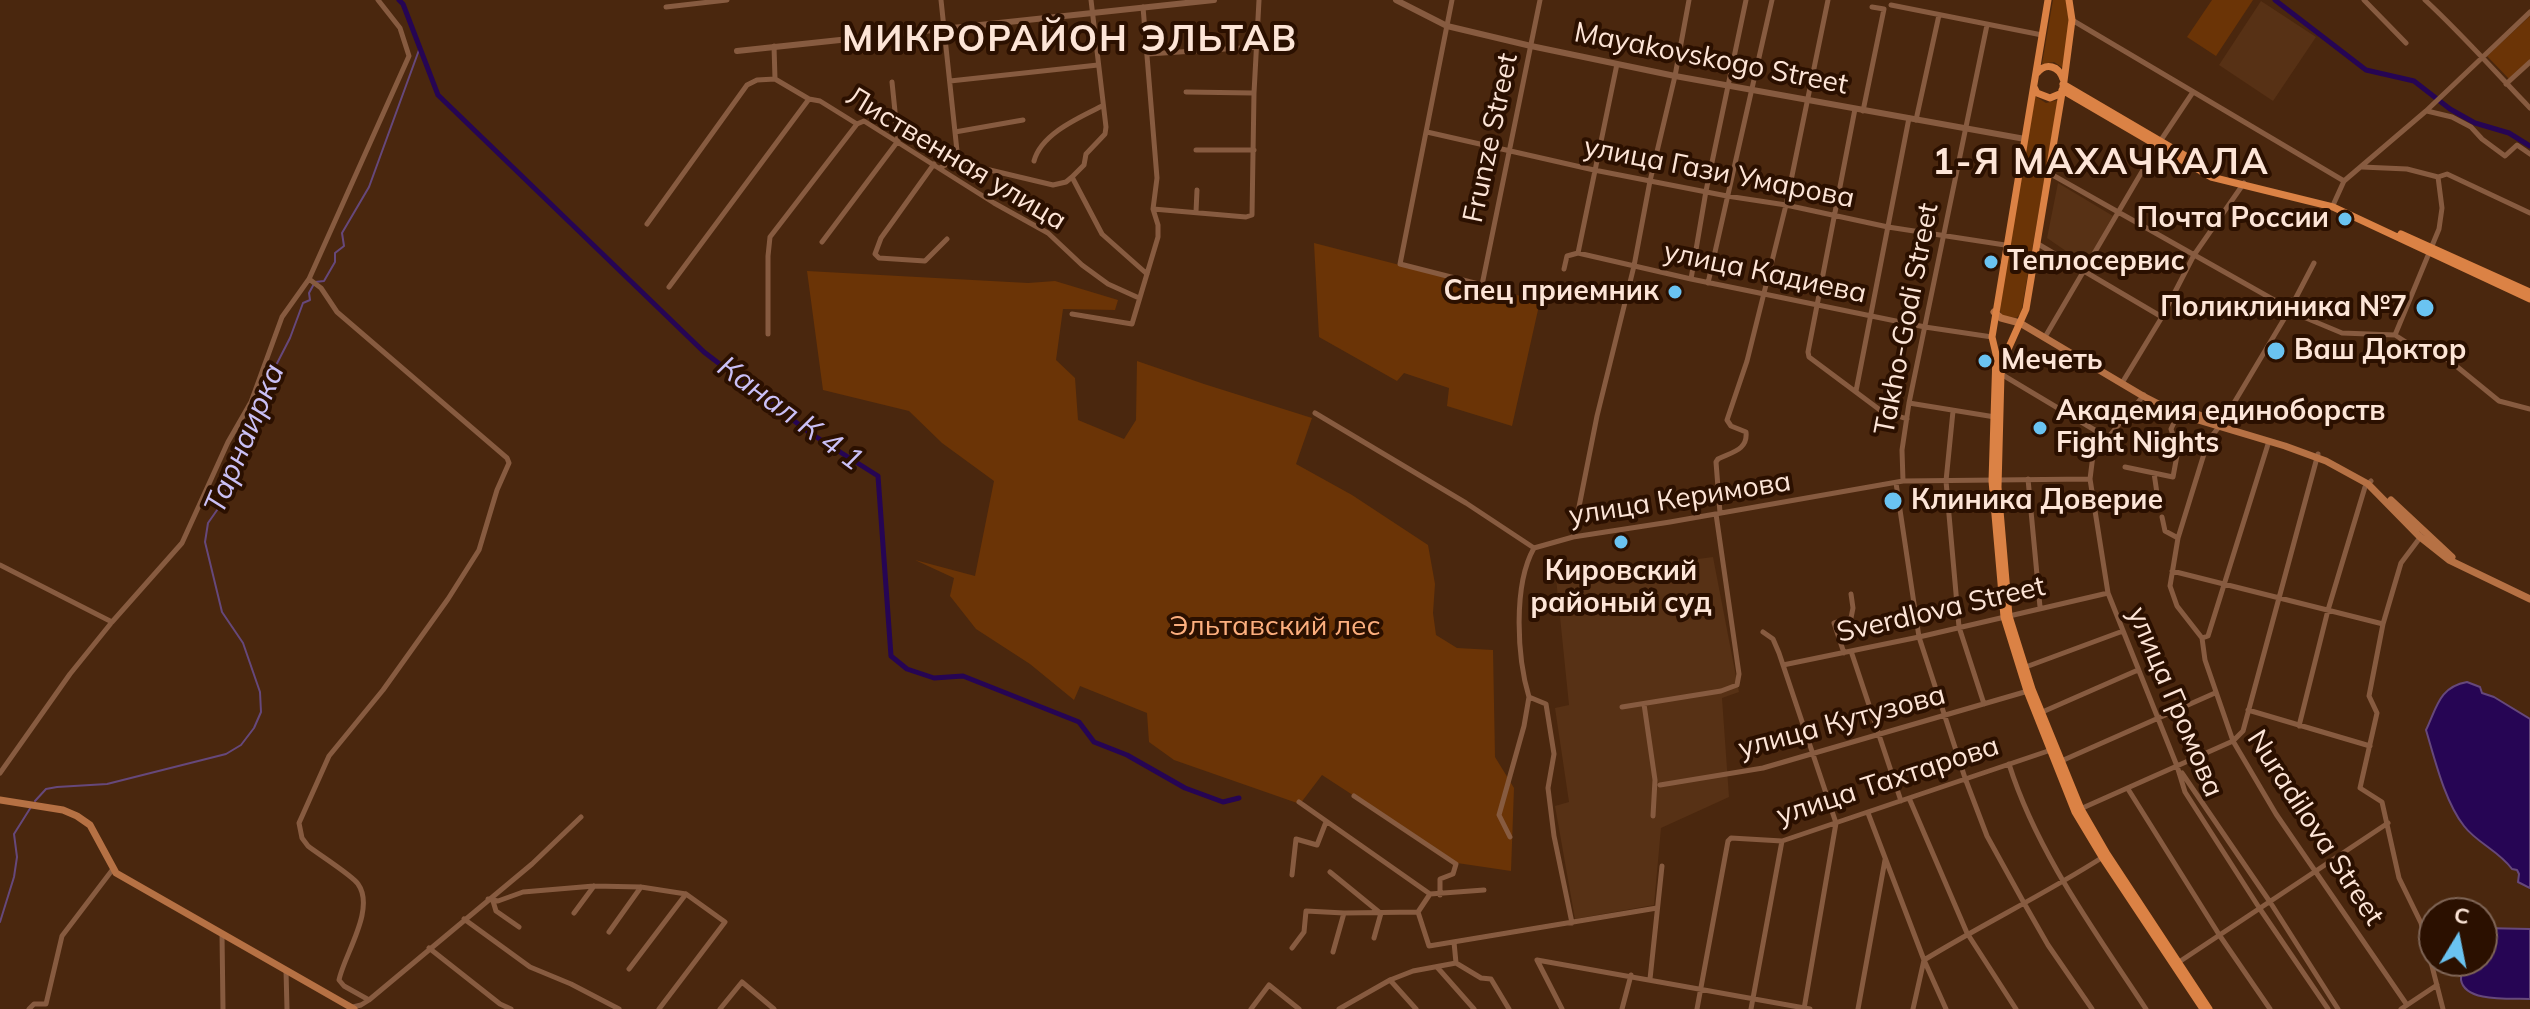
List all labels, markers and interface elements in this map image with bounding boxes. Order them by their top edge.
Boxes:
street label: Mayakovskogo Street [1571,16,1851,102]
district label: МИКРОРАЙОН ЭЛЬТАВ [842,18,1298,62]
street label: Frunze Street [1457,50,1525,226]
street label: Лиственная улица [840,80,1072,238]
street label: улица Гази Умарова [1581,130,1857,216]
district label: 1-Я МАХАЧКАЛА [1932,141,2270,185]
street label: Takho-Godi Street [1868,200,1946,438]
place label: Почта России [2137,202,2329,236]
marker: Почта России [2336,210,2354,228]
street label: улица Кадиева [1661,235,1869,311]
place label: Теплосервис [2007,245,2185,279]
marker: Теплосервис [1982,253,2000,271]
place label: Спец приемник [1443,275,1659,309]
marker: Спец приемник [1666,283,1684,301]
place label: Поликлиника №7 [2160,291,2407,325]
marker: Поликлиника №7 [2414,297,2436,319]
place label: Ваш Доктор [2294,334,2467,368]
marker: Ваш Доктор [2265,340,2287,362]
place label: Мечеть [2001,344,2103,378]
water label: Канал К 4 1 [710,349,870,479]
marker: Мечеть [1976,352,1994,370]
water label: Тарнаирка [197,359,293,519]
place label: Академия единоборств Fight Nights [2056,395,2386,461]
marker: Академия единоборств Fight Nights [2031,419,2049,437]
street label: улица Керимова [1567,465,1793,533]
place label: Клиника Доверие [1911,484,2163,518]
marker: Клиника Доверие [1882,490,1904,512]
marker: Кировский районый суд [1612,533,1630,551]
place label: Кировский районый суд [1530,555,1712,621]
street label: Sverdlova Street [1834,570,2048,650]
street label: улица Громова [2120,602,2230,802]
park label: Эльтавский лес [1169,610,1381,644]
street label: улица Кутузова [1735,678,1949,766]
street label: Nuradilova Street [2239,724,2391,932]
street label: улица Тахтарова [1773,729,2003,833]
north arrow [2418,897,2498,977]
text: С [2452,900,2472,930]

